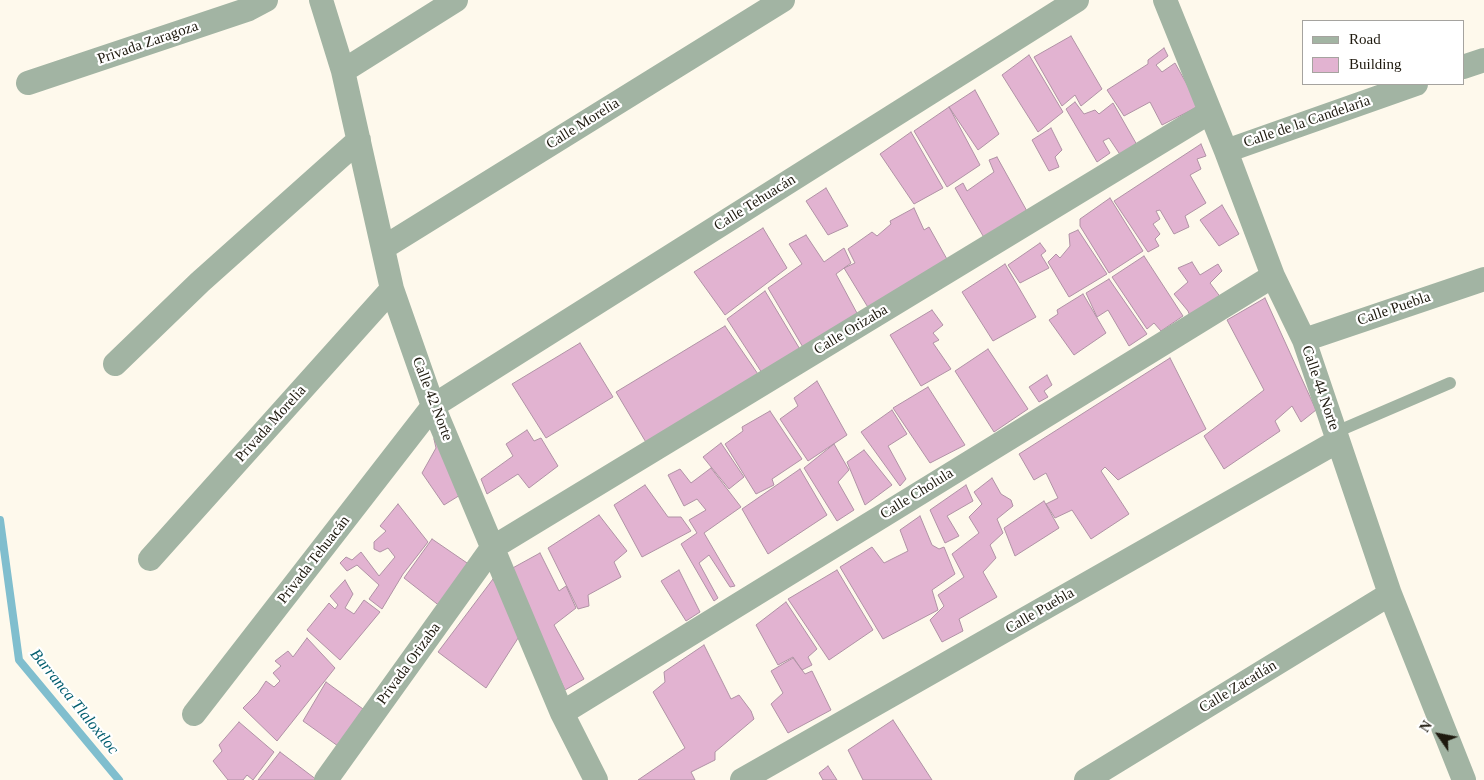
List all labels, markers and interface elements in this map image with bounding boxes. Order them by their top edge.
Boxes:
street label: Privada Zaragoza [95,17,201,69]
legend [1302,20,1464,85]
text: Road [1349,31,1381,47]
text: Building [1349,56,1402,72]
street label: Calle de la Candelaria [1241,92,1373,152]
street label: Calle Morelia [543,94,623,154]
street label: Calle Tehuacán [711,171,799,235]
street label: Calle Puebla [1355,288,1433,330]
street label: Calle Orizaba [811,301,891,359]
street label: Calle 44 Norte [1297,343,1343,433]
street label: Calle 42 Norte [408,355,456,443]
street label: Privada Morelia [232,382,310,466]
street label: Calle Cholula [877,464,957,524]
street label: Privada Tehuacán [274,512,354,608]
street label: Calle Puebla [1002,584,1078,638]
street label: Privada Orizaba [373,619,445,709]
water label: Barranca Tlaloxtloc [26,645,122,759]
street label: Calle Zacatlán [1196,657,1280,717]
north arrow [1414,710,1464,760]
text: N [1417,718,1435,735]

